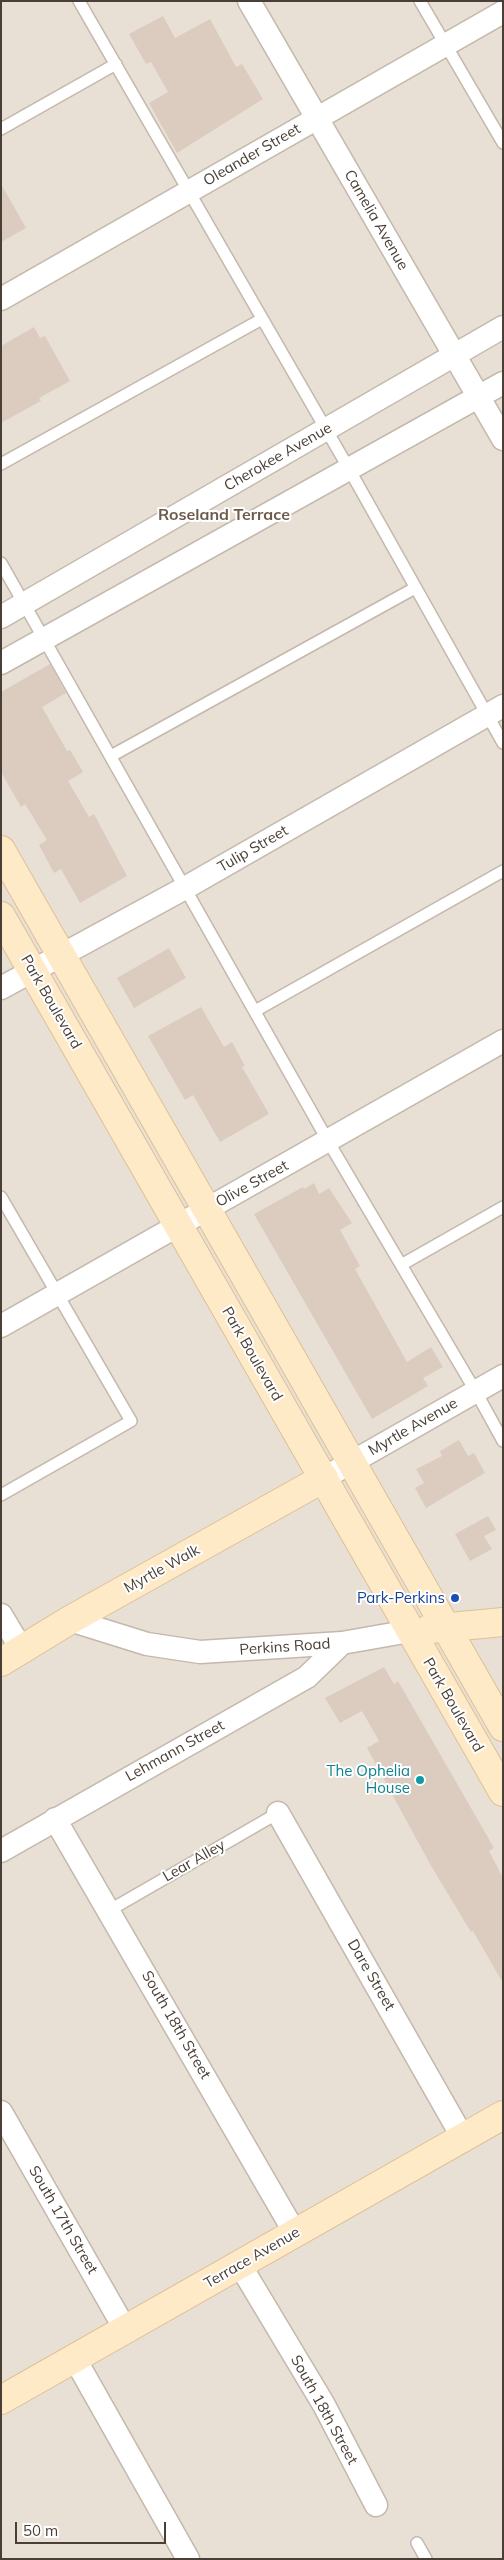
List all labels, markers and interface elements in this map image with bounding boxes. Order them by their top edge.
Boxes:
street label: Oleander Street [200,120,304,190]
street label: Camelia Avenue [340,167,412,273]
street label: Cherokee Avenue [221,419,335,495]
district label: Roseland Terrace [158,505,290,525]
street label: Tulip Street [215,822,291,876]
street label: Park Boulevard [17,952,85,1052]
street label: Olive Street [213,1157,291,1211]
street label: Park Boulevard [218,1304,286,1404]
street label: Myrtle Avenue [365,1394,461,1460]
street label: Myrtle Walk [121,1541,203,1597]
place label: Park-Perkins [357,1589,445,1607]
marker: Park-Perkins [449,1592,461,1604]
street label: Perkins Road [239,1635,331,1659]
street label: Park Boulevard [419,1655,487,1755]
street label: Lehmann Street [122,1716,228,1786]
place label: The Ophelia House [326,1762,410,1797]
marker: The Ophelia House [414,1774,426,1786]
street label: Lear Alley [160,1836,228,1886]
street label: Dare Street [343,1936,399,2014]
street label: South 18th Street [138,1968,214,2082]
street label: South 17th Street [25,2163,101,2277]
street label: Terrace Avenue [201,2223,303,2293]
street label: South 18th Street [287,2352,361,2468]
scale bar [18,2512,169,2544]
text: 50 m [23,2521,58,2540]

